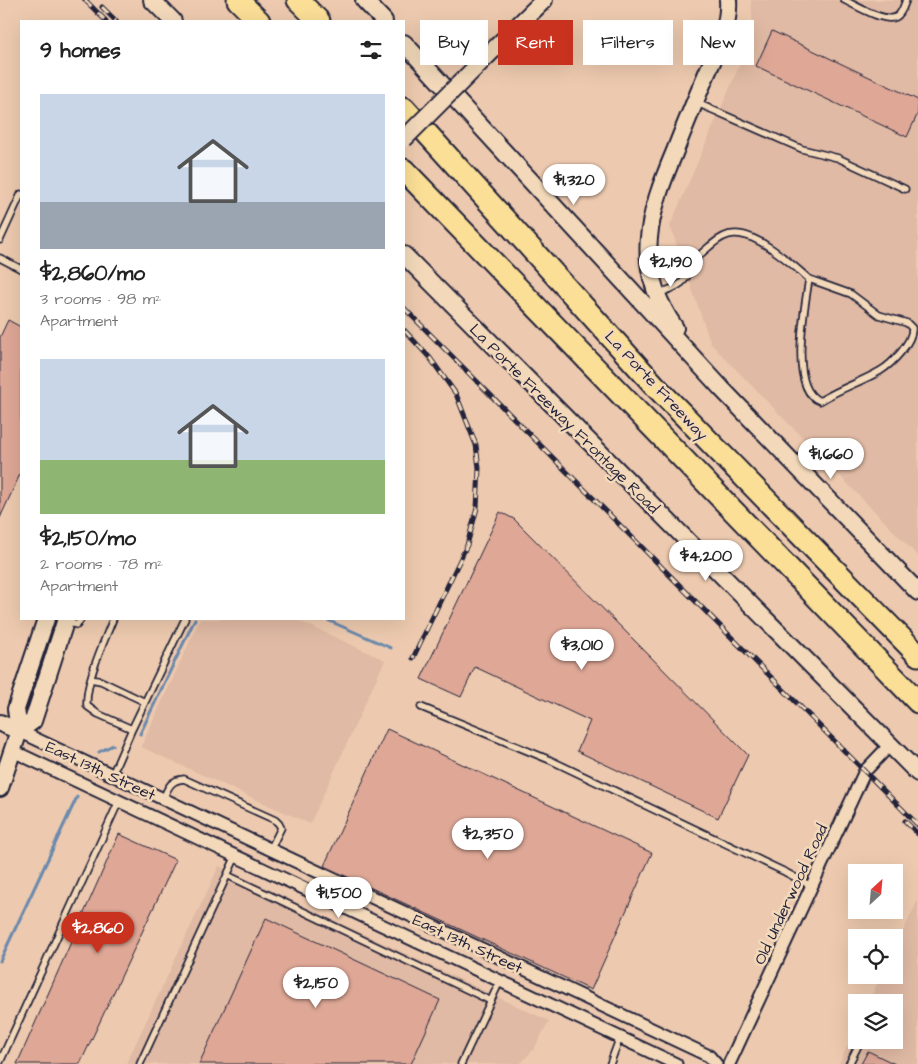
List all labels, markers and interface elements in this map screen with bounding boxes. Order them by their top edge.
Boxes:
chip: Buy [420,20,488,65]
chip: Rent [498,20,573,65]
chip: Filters [583,20,673,65]
chip: New [683,20,754,65]
text: 9 homes [40,36,121,65]
icon: filters [357,36,385,64]
icon: home [168,126,258,216]
pin: $1,320 [533,164,615,206]
text: $1,320 [553,169,595,191]
pin: $2,190 [630,246,712,288]
text: $2,190 [650,251,692,273]
text: $2,860/mo [40,259,145,288]
text: 3 rooms · 98 m² [40,288,161,310]
text: Apartment [40,310,118,332]
street label: La Porte Freeway Frontage Road [464,319,664,519]
street label: La Porte Freeway [599,326,713,446]
icon: home [168,391,258,481]
pin: $1,660 [790,438,872,480]
text: $1,660 [809,443,853,465]
text: $2,150/mo [40,524,136,553]
pin: $4,200 [665,540,747,582]
text: $4,200 [680,545,732,567]
text: 2 rooms · 78 m² [40,553,163,575]
text: Apartment [40,575,118,597]
pin: $3,010 [541,628,623,671]
text: $3,010 [561,634,603,656]
street label: East 13th Street [42,736,160,806]
pin: $2,350 [447,818,529,860]
street label: Old Underwood Road [749,821,833,968]
text: $2,350 [463,823,513,845]
north arrow [848,864,902,919]
map controls [848,864,903,1049]
pin: $1,500 [298,876,380,919]
text: $1,500 [316,882,362,904]
street label: East 13th Street [409,909,527,979]
pin: $2,860 [57,912,139,954]
text: $2,860 [72,917,124,939]
button: locate [848,929,903,984]
pin: $2,150 [275,966,357,1009]
text: $2,150 [294,972,338,994]
button: layers [848,994,903,1049]

